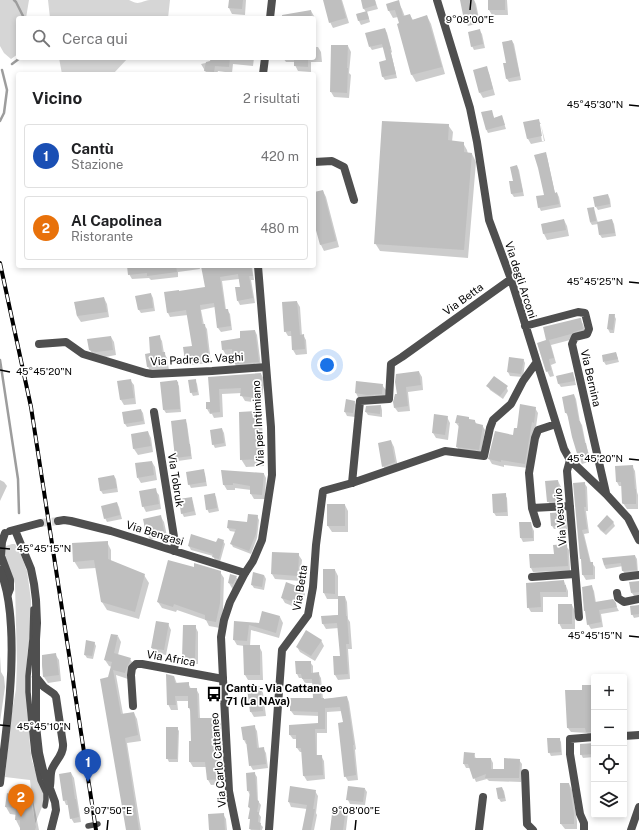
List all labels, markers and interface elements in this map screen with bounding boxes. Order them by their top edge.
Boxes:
text: 9°08'00"E [446,13,494,25]
search box [16,16,316,60]
icon: search [30,27,52,49]
text: Cerca qui [62,30,128,47]
text: Vicino [32,88,82,108]
text: 2 risultati [243,91,300,106]
text: 45°45'30"N [567,98,623,110]
text: Cantù [71,140,114,157]
text: 1 [43,149,49,164]
text: 420 m [261,149,299,164]
text: Stazione [71,157,123,172]
text: Al Capolinea [71,212,162,229]
text: 2 [42,221,50,236]
text: 480 m [260,221,299,236]
text: Ristorante [71,229,133,244]
street label: Via degli Arconi [503,240,539,320]
text: 45°45'25"N [567,275,623,287]
street label: Via Betta [441,281,485,317]
street label: Via Bernina [579,348,603,408]
street label: Via Padre G. Vaghi [150,351,244,367]
your location [317,355,337,375]
text: 45°45'20"N [16,365,72,377]
street label: Via per Intimiano [250,380,266,466]
street label: Via Tobruk [166,452,186,508]
text: 45°45'20"N [567,452,623,464]
street label: Via Vesuvio [551,488,569,546]
street label: Via Bengasi [125,519,185,547]
text: 45°45'15"N [17,542,71,554]
street label: Via Betta [290,564,310,612]
text: 45°45'15"N [568,629,622,641]
street label: Via Africa [146,648,196,668]
map controls [591,674,627,818]
button: + [591,674,627,710]
place label: Cantù - Via Cattaneo 71 (La NAva) [226,682,332,707]
bus stop icon: Cantù - Via Cattaneo 71 (La NAva) [205,685,223,703]
button: − [591,710,627,746]
street label: Via Carlo Cattaneo [208,712,228,808]
text: 45°45'10"N [17,720,71,732]
button: locate [591,746,627,782]
pin: 1 [75,749,101,782]
button: layers [591,782,627,818]
pin: 2 [8,784,34,817]
text: 9°07'50"E [84,804,132,816]
text: 9°08'00"E [332,804,380,816]

